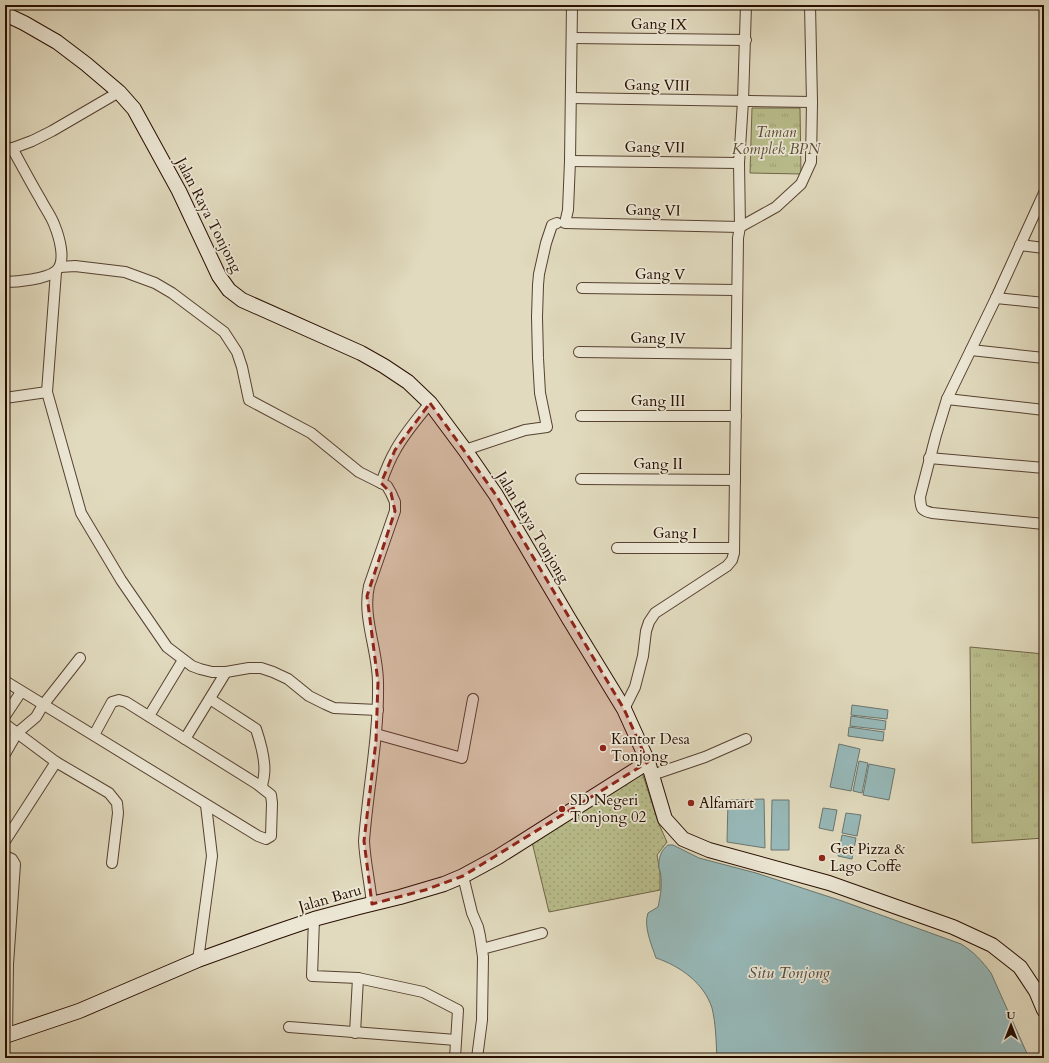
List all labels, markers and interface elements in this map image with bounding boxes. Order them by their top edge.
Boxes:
street label: Gang IX [631,14,687,34]
street label: Gang VIII [624,74,690,96]
park label: Taman Komplek BPN [732,122,822,159]
street label: Gang VII [625,136,685,158]
street label: Jalan Raya Tonjong [170,152,247,276]
street label: Gang VI [625,200,681,220]
street label: Gang V [635,264,685,284]
street label: Gang IV [630,328,686,348]
street label: Gang III [631,391,685,411]
street label: Gang II [633,454,683,474]
street label: Jalan Raya Tonjong [491,466,574,587]
street label: Gang I [653,523,697,543]
place label: Kantor Desa Tonjong [611,729,691,766]
marker: Kantor Desa Tonjong [598,743,608,753]
place label: SD Negeri Tonjong 02 [570,790,647,827]
place label: Alfamart [699,793,754,813]
marker: Alfamart [686,798,696,808]
marker: SD Negeri Tonjong 02 [557,804,567,814]
place label: Get Pizza & Lago Coffe [830,839,906,876]
marker: Get Pizza & Lago Coffe [817,853,827,863]
street label: Jalan Baru [294,879,364,917]
water label: Situ Tonjong [748,962,831,984]
north arrow [991,1005,1031,1045]
text: U [1007,1008,1016,1023]

